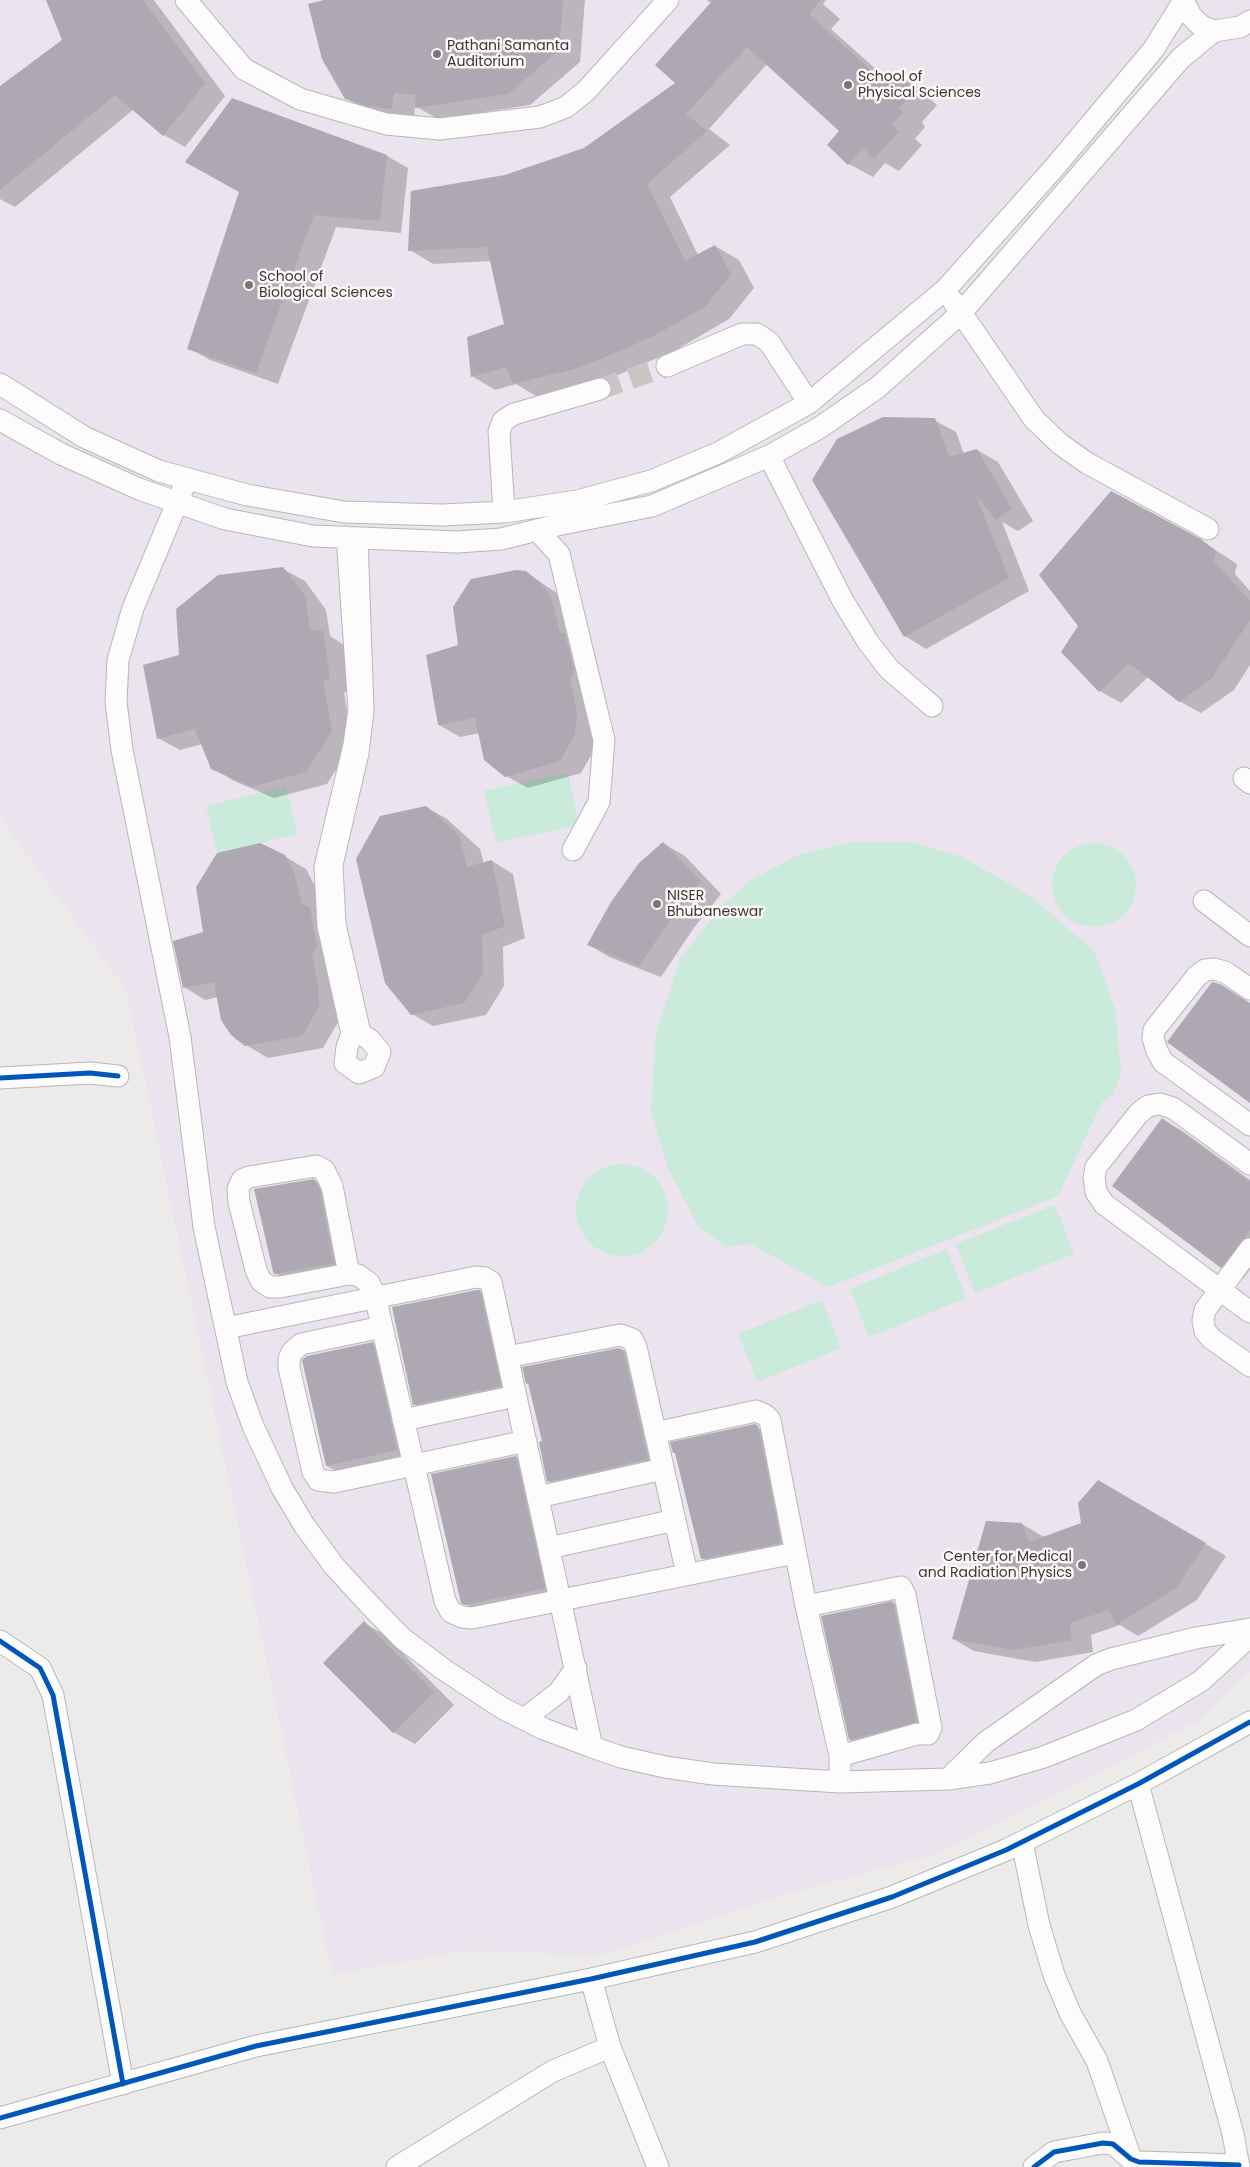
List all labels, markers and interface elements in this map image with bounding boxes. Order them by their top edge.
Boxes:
place label: Pathani Samanta Auditorium [447,38,569,70]
marker: Pathani Samanta Auditorium [431,48,443,60]
place label: School of Physical Sciences [858,69,981,102]
marker: School of Physical Sciences [842,79,854,91]
place label: School of Biological Sciences [259,269,393,302]
marker: School of Biological Sciences [243,279,255,291]
place label: NISER Bhubaneswar [667,888,764,920]
marker: NISER Bhubaneswar [651,898,663,910]
place label: Center for Medical and Radiation Physics [918,1549,1072,1581]
marker: Center for Medical and Radiation Physics [1076,1559,1088,1571]

